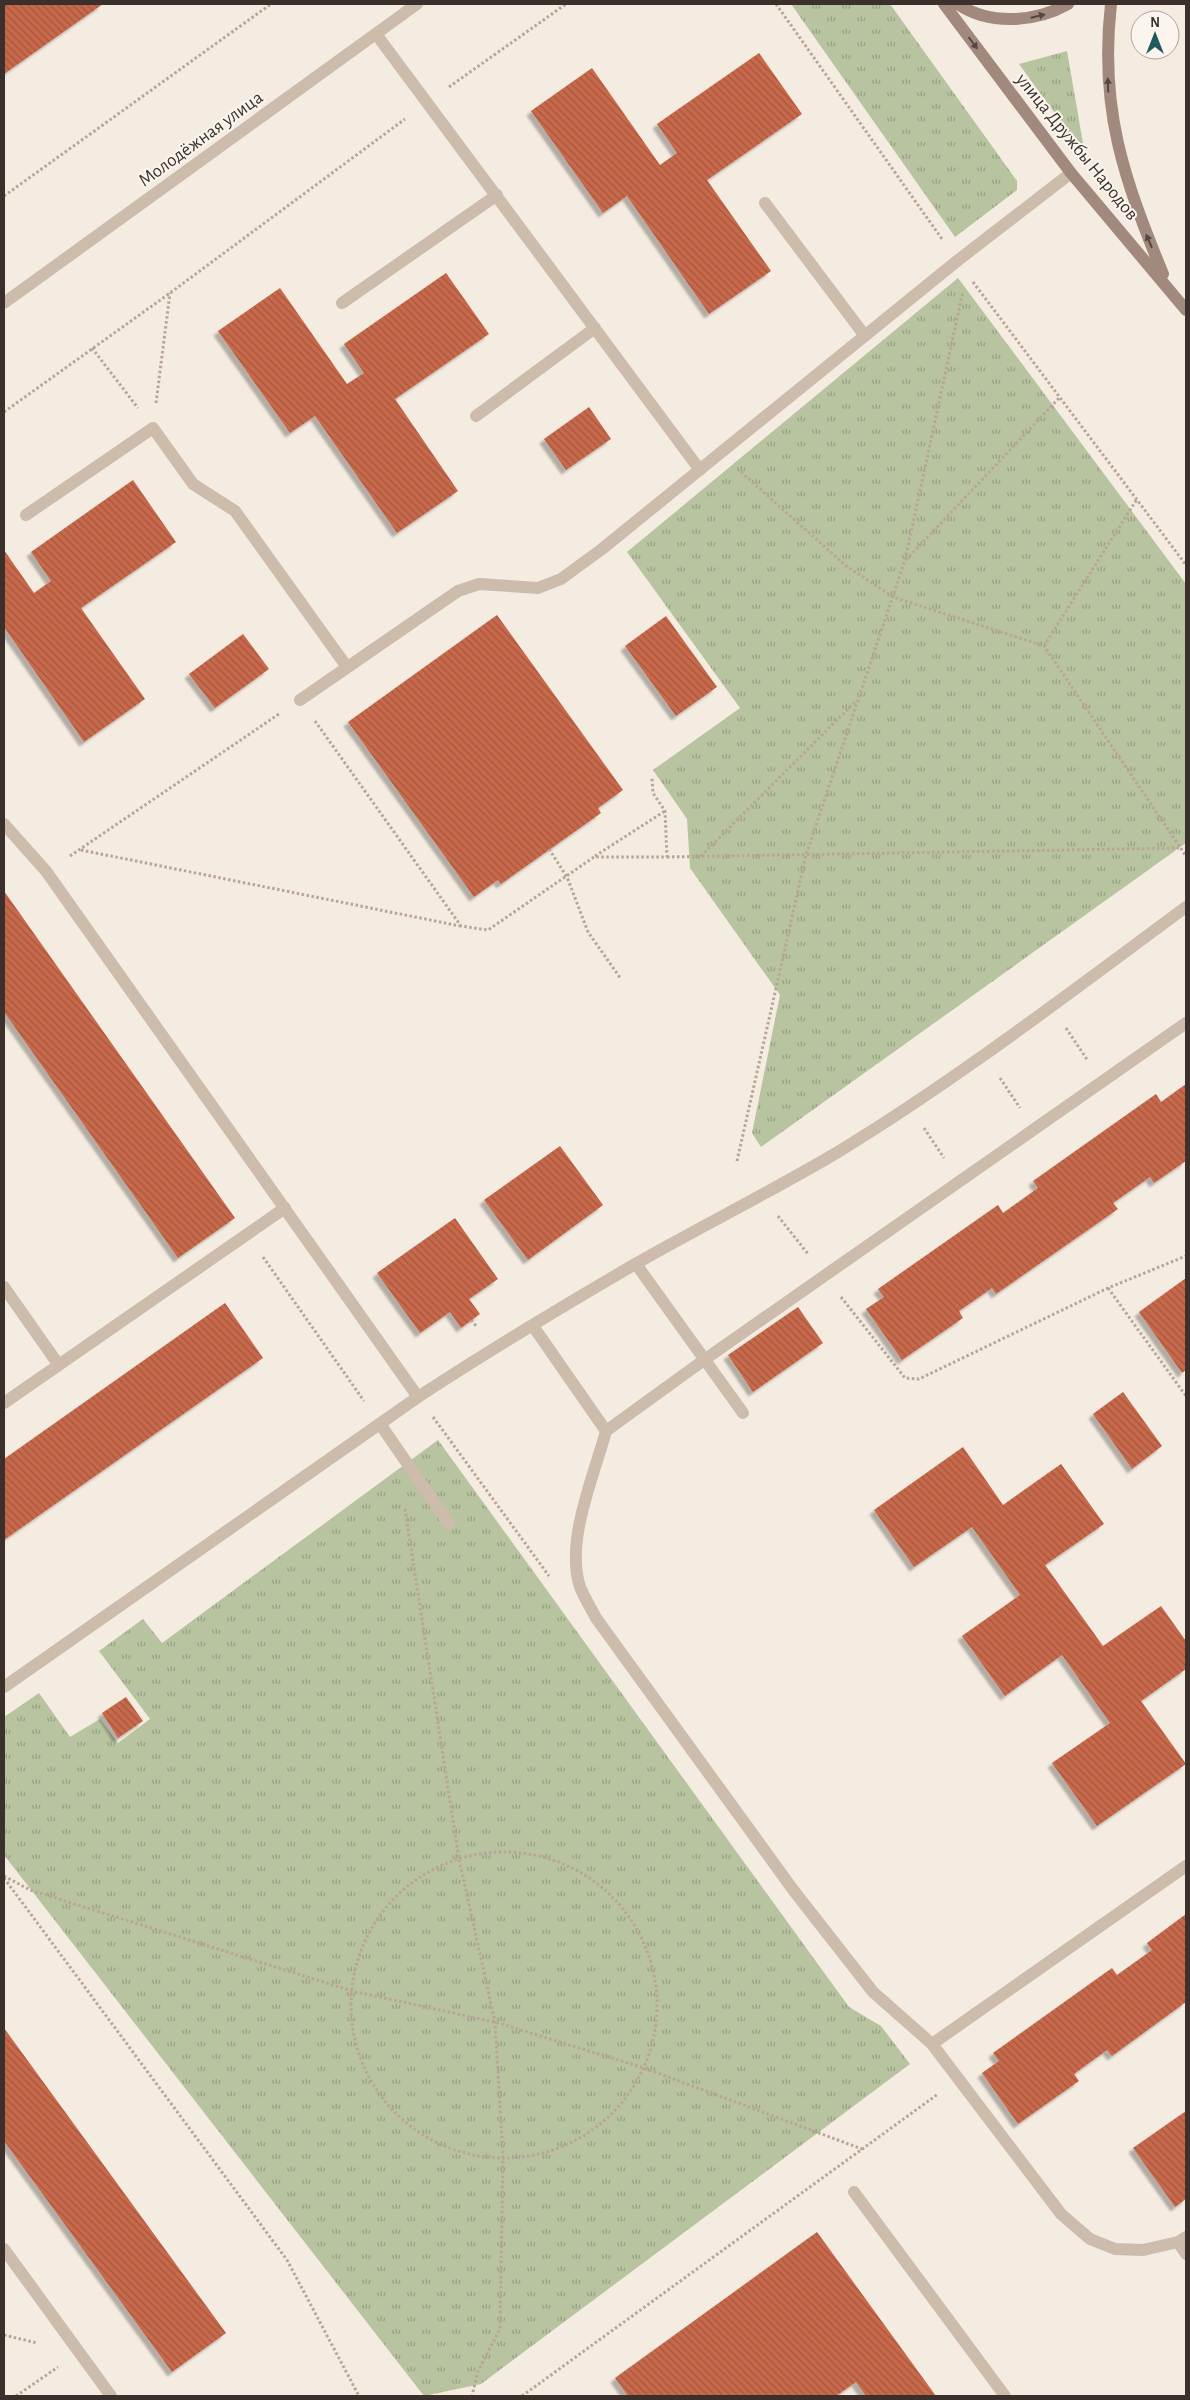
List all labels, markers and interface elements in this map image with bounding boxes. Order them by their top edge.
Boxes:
north arrow [1130,10,1180,60]
one-way arrow [1031,11,1047,19]
text: N [1150,16,1160,30]
one-way arrow [968,36,979,49]
street label: улица Дружбы Народов [1011,69,1142,224]
one-way arrow [1104,76,1112,92]
street label: Молодёжная улица [135,88,267,191]
one-way arrow [1145,234,1153,248]

